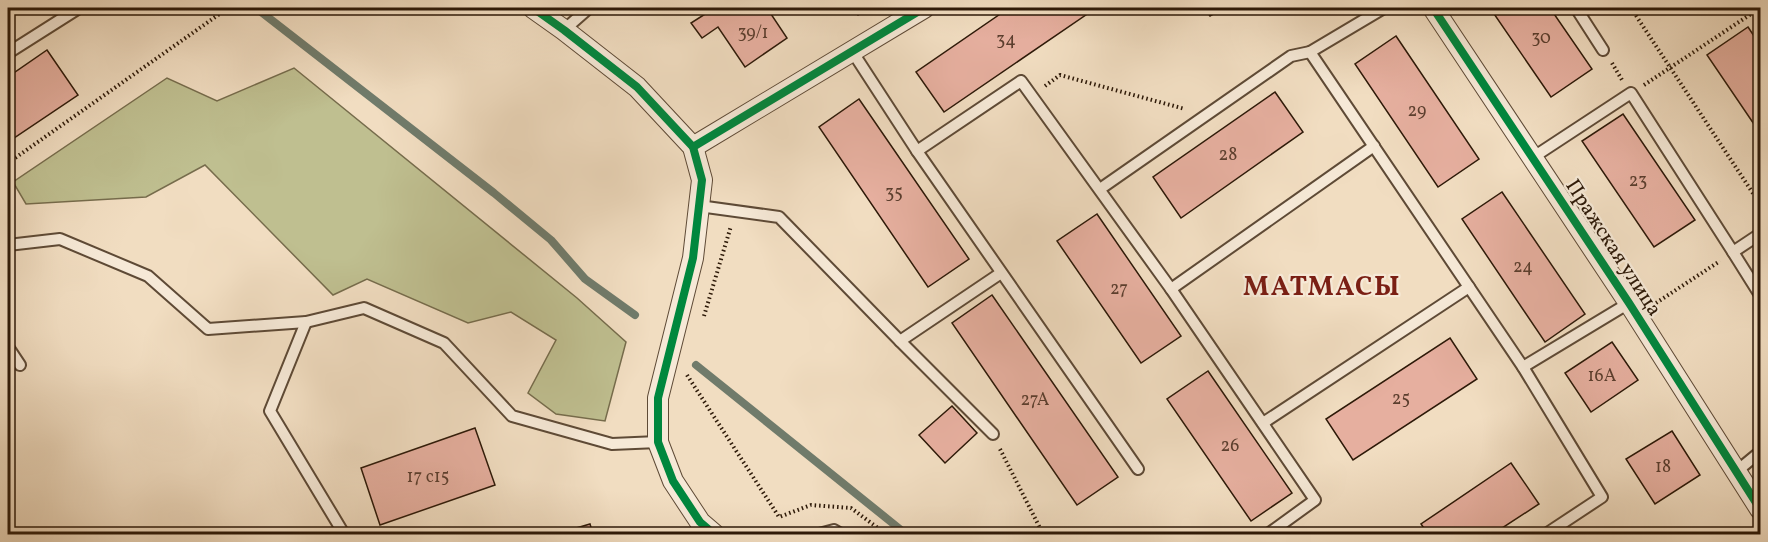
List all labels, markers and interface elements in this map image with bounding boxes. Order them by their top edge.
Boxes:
house number: 39/1 [737,21,769,46]
house number: 30 [1531,26,1551,51]
house number: 34 [996,28,1016,53]
house number: 29 [1408,99,1426,124]
house number: 28 [1219,143,1237,168]
house number: 23 [1629,169,1647,194]
street label: Пражская улица [1558,174,1668,322]
house number: 35 [885,181,903,206]
house number: 24 [1513,255,1533,280]
district label: МАТМАСЫ [1243,269,1401,307]
house number: 27 [1110,277,1128,302]
house number: 16А [1588,364,1617,389]
house number: 25 [1392,387,1410,412]
house number: 27А [1021,388,1050,413]
house number: 26 [1221,434,1239,459]
house number: 18 [1655,455,1671,480]
house number: 17 с15 [406,465,450,490]

